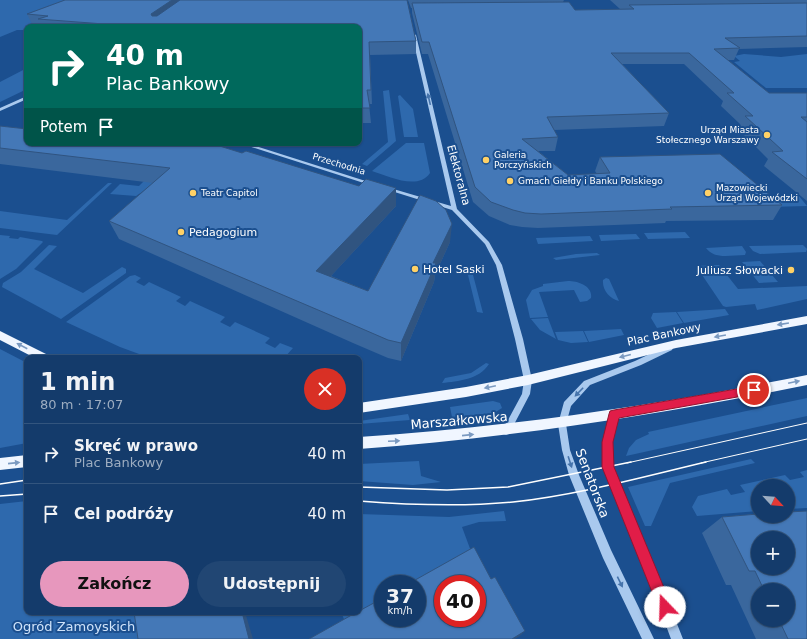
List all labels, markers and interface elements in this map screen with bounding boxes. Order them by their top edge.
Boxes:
text: 40 m [106,39,184,72]
icon: right [40,40,92,92]
text: Plac Bankowy [106,73,229,94]
one-way arrow [426,93,432,105]
icon: arrive [95,116,117,138]
text: Potem [40,118,87,136]
place label: Urząd Miasta Stołecznego Warszawy [656,125,760,145]
marker: Urząd Miasta Stołecznego Warszawy [762,130,772,140]
street label: Elektoralna [444,143,473,207]
place label: Galeria Porczyńskich [494,150,552,170]
street label: Przechodnia [311,151,367,177]
marker: Galeria Porczyńskich [481,155,491,165]
marker: Gmach Giełdy i Banku Polskiego [505,176,515,186]
place label: Gmach Giełdy i Banku Polskiego [518,176,663,186]
place label: Mazowiecki Urząd Wojewódzki [716,183,798,203]
marker: Teatr Capitol [188,188,198,198]
place label: Teatr Capitol [200,188,258,198]
marker: Mazowiecki Urząd Wojewódzki [703,188,713,198]
place label: Pedagogium [189,226,257,239]
marker: Pedagogium [176,227,186,237]
place label: Hotel Saski [423,263,485,276]
marker: Hotel Saski [410,264,420,274]
place label: Juliusz Słowacki [696,264,783,277]
marker: Juliusz Słowacki [786,265,796,275]
street label: Plac Bankowy [626,320,703,349]
one-way arrow [776,322,789,328]
one-way arrow [714,333,726,339]
one-way arrow [16,343,28,350]
one-way arrow [618,354,631,360]
text: 1 min [40,368,115,396]
button: close [304,368,346,410]
pin [737,373,771,407]
icon: arrive [743,379,765,401]
one-way arrow [788,379,800,385]
one-way arrow [483,385,496,391]
one-way arrow [574,387,584,397]
text: 80 m · 17:07 [40,397,123,412]
street label: Marszałkowska [410,409,508,432]
one-way arrow [462,432,474,439]
text: Skręć w prawo [74,437,198,455]
one-way arrow [388,437,400,444]
icon: right [40,443,62,465]
text: 40 m [308,445,346,463]
street label: Senatorska [572,446,613,520]
text: Plac Bankowy [74,455,163,470]
one-way arrow [567,456,573,468]
one-way arrow [7,459,20,466]
north arrow [751,479,795,523]
map controls [751,479,795,627]
icon: arrive [40,503,62,525]
text: Cel podróży [74,505,174,523]
text: 40 m [308,505,346,523]
button: + [751,531,795,575]
button: Zakończ [40,561,189,607]
button: Udostępnij [197,561,346,607]
speed limit sign: 40 [434,575,486,627]
one-way arrow [617,576,623,587]
button: − [751,583,795,627]
text: 37 [386,584,414,608]
position arrow [644,586,686,628]
text: km/h [387,605,413,616]
park label: Ogród Zamoyskich [13,619,135,634]

